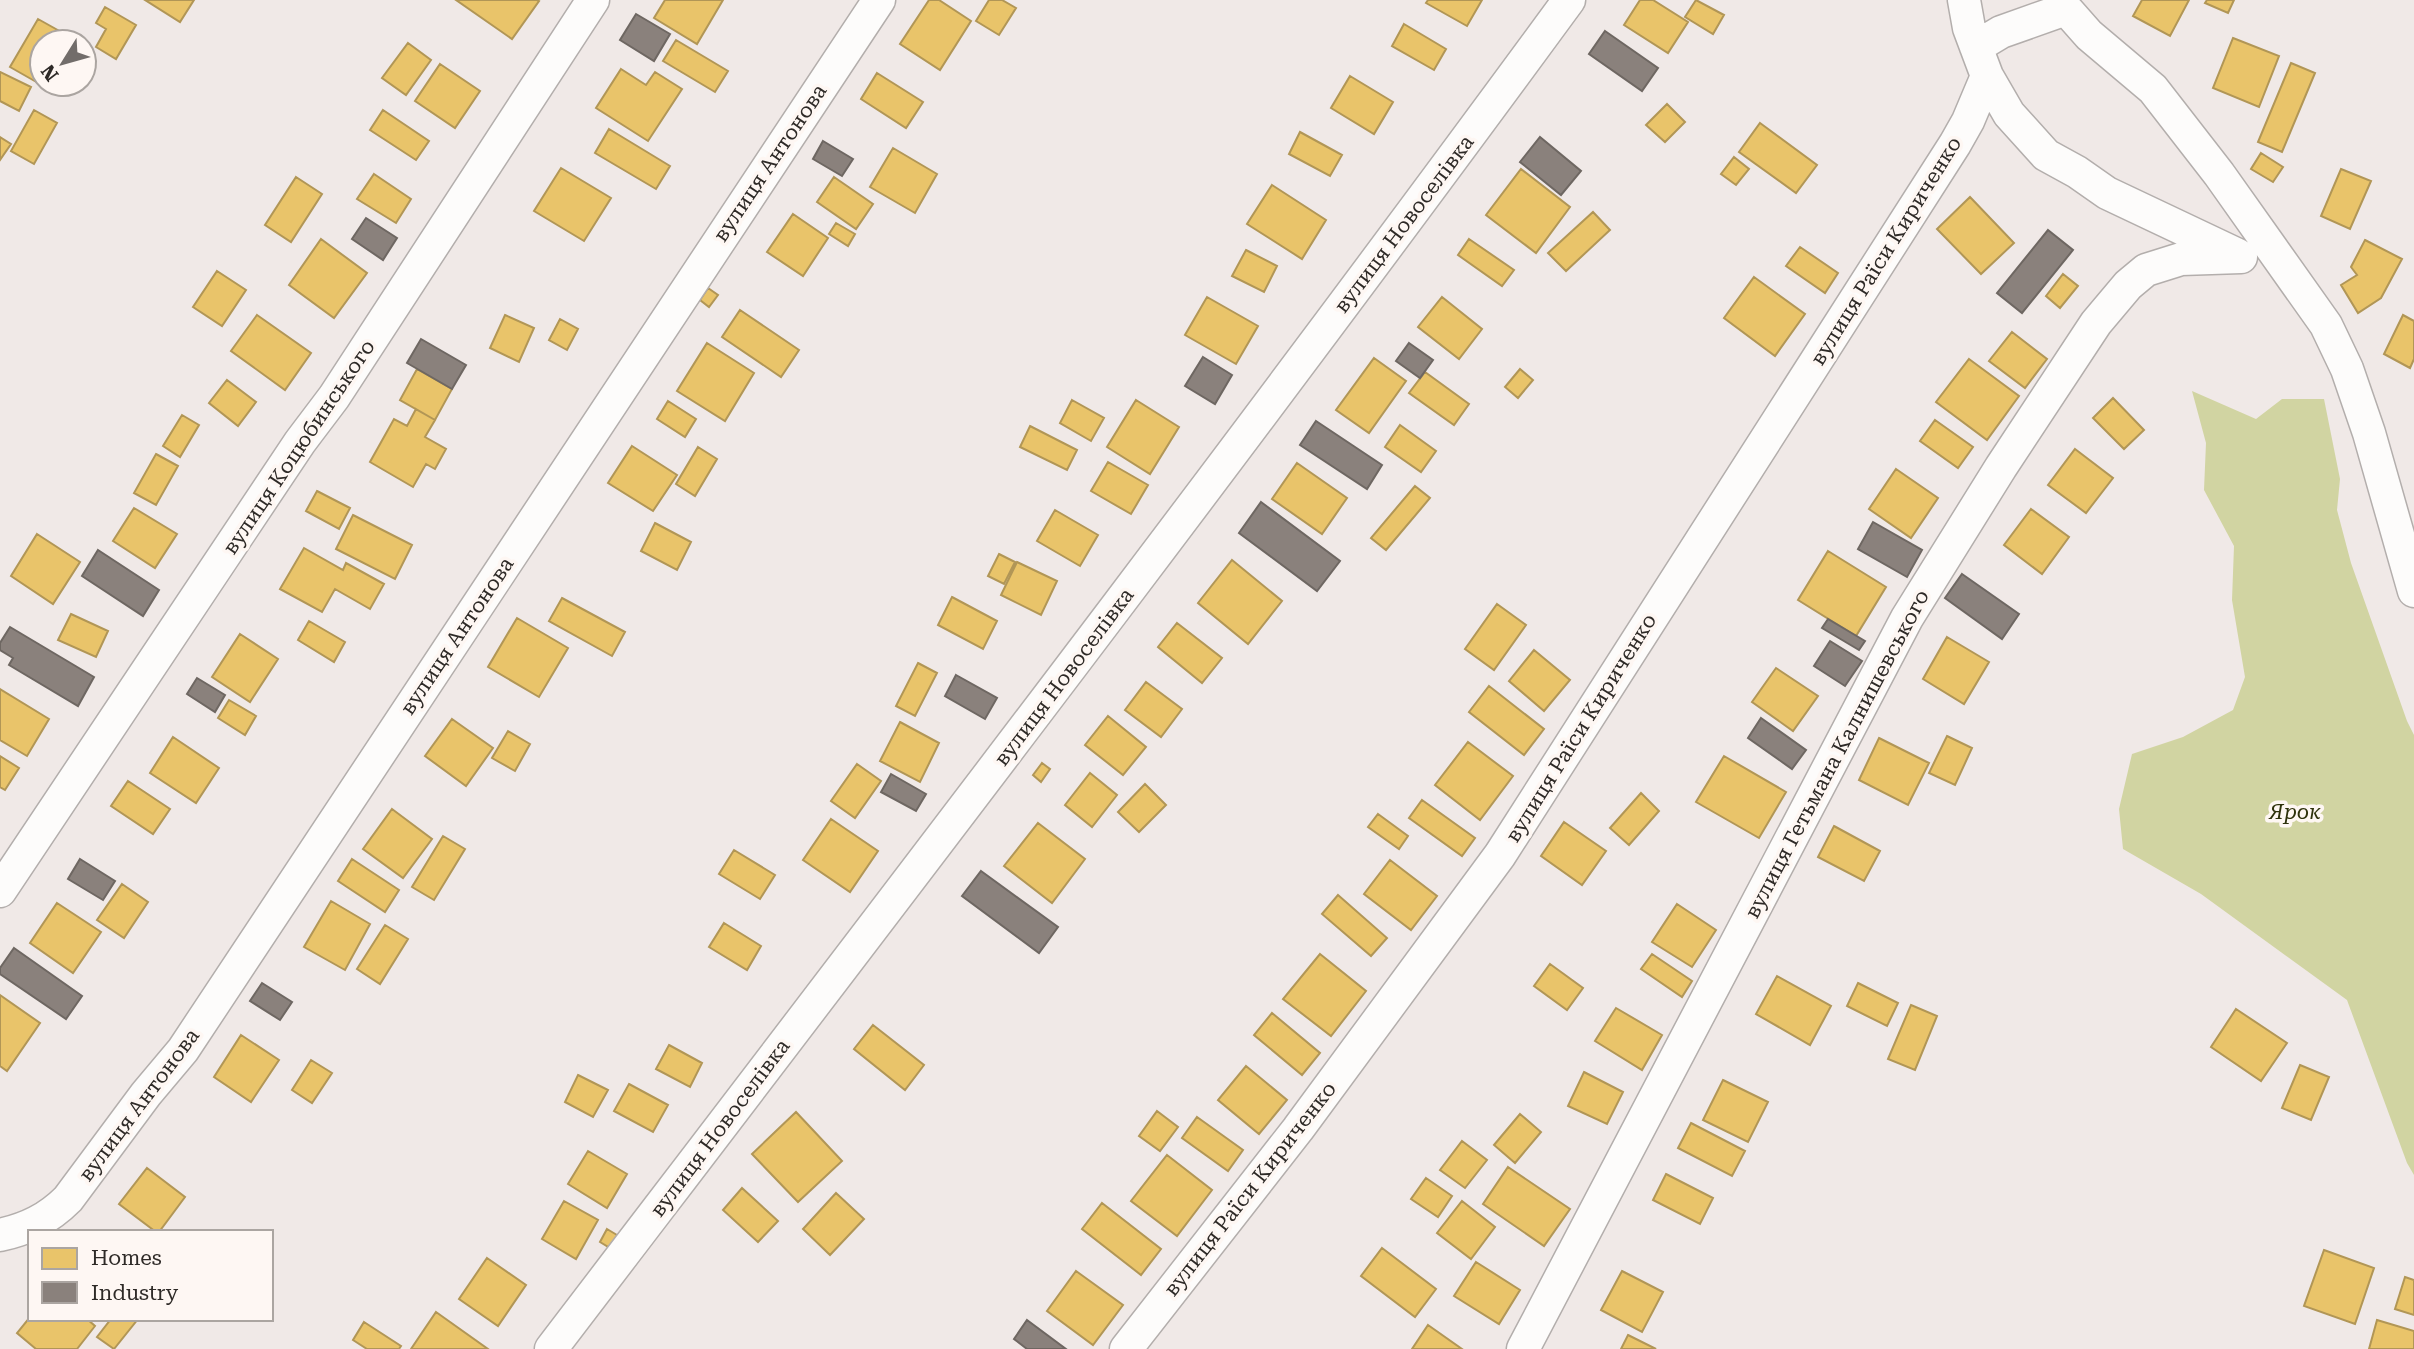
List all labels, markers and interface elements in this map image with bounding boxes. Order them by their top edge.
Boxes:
north arrow [28,28,98,98]
text: N [36,60,63,86]
street label: вулиця Антонова [708,79,832,246]
street label: вулиця Новоселівка [1329,130,1479,318]
street label: вулиця Раїси Кириченко [1806,132,1966,370]
street label: вулиця Коцюбинського [218,335,380,559]
street label: вулиця Антонова [395,552,519,719]
street label: вулиця Новоселівка [989,583,1139,771]
street label: вулиця Гетьмана Калнишевського [1740,586,1934,922]
street label: вулиця Раїси Кириченко [1501,609,1661,847]
park label: Ярок [2268,800,2321,824]
street label: вулиця Антонова [74,1024,205,1186]
street label: вулиця Новоселівка [645,1034,795,1222]
street label: вулиця Раїси Кириченко [1159,1077,1341,1301]
legend [28,1230,273,1321]
text: Homes [91,1246,162,1270]
text: Industry [91,1281,179,1305]

